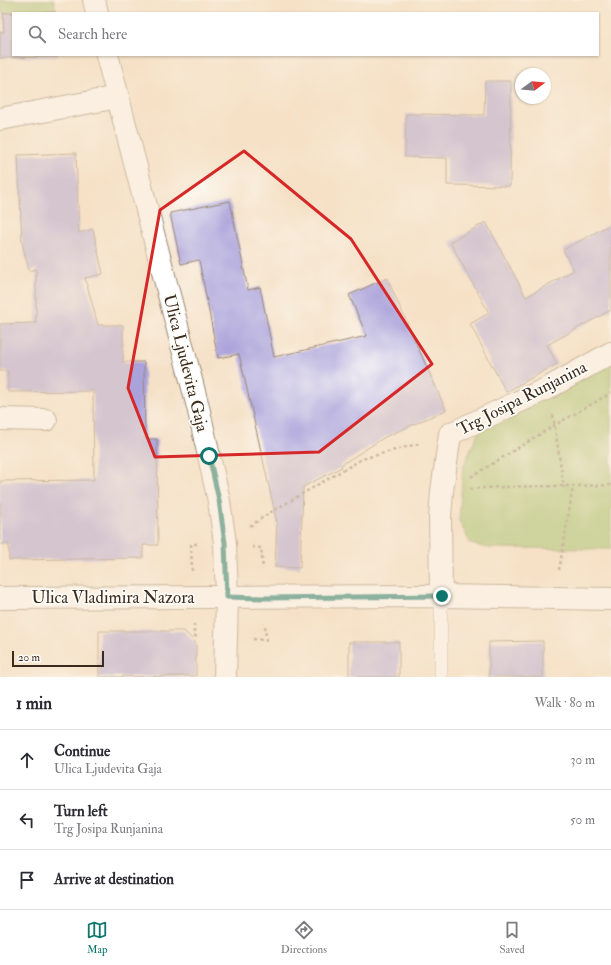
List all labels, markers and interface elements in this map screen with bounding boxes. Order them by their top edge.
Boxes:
search box [12,12,599,56]
icon: search [26,23,48,45]
text: Search here [58,25,127,44]
north arrow [515,68,551,104]
street label: Ulica Ljudevita Gaja [159,292,213,435]
street label: Trg Josipa Runjanina [454,356,592,441]
route start [200,447,218,465]
street label: Ulica Vladimira Nazora [31,587,196,608]
route end [433,587,451,605]
scale bar [12,649,104,668]
text: 20 m [18,651,40,664]
text: 1 min [16,693,52,714]
text: Walk · 80 m [534,695,595,711]
text: Continue [54,742,110,761]
icon: ahead [16,749,38,771]
text: 30 m [571,752,595,768]
text: Ulica Ljudevita Gaja [54,761,162,777]
text: Turn left [54,802,108,821]
icon: left [16,809,38,831]
text: 50 m [570,812,595,828]
text: Trg Josipa Runjanina [54,821,163,837]
icon: arrive [16,869,38,891]
text: Arrive at destination [54,870,174,889]
tab: Map [86,919,108,956]
tab: Directions [281,919,327,956]
tab: Saved [500,919,525,956]

